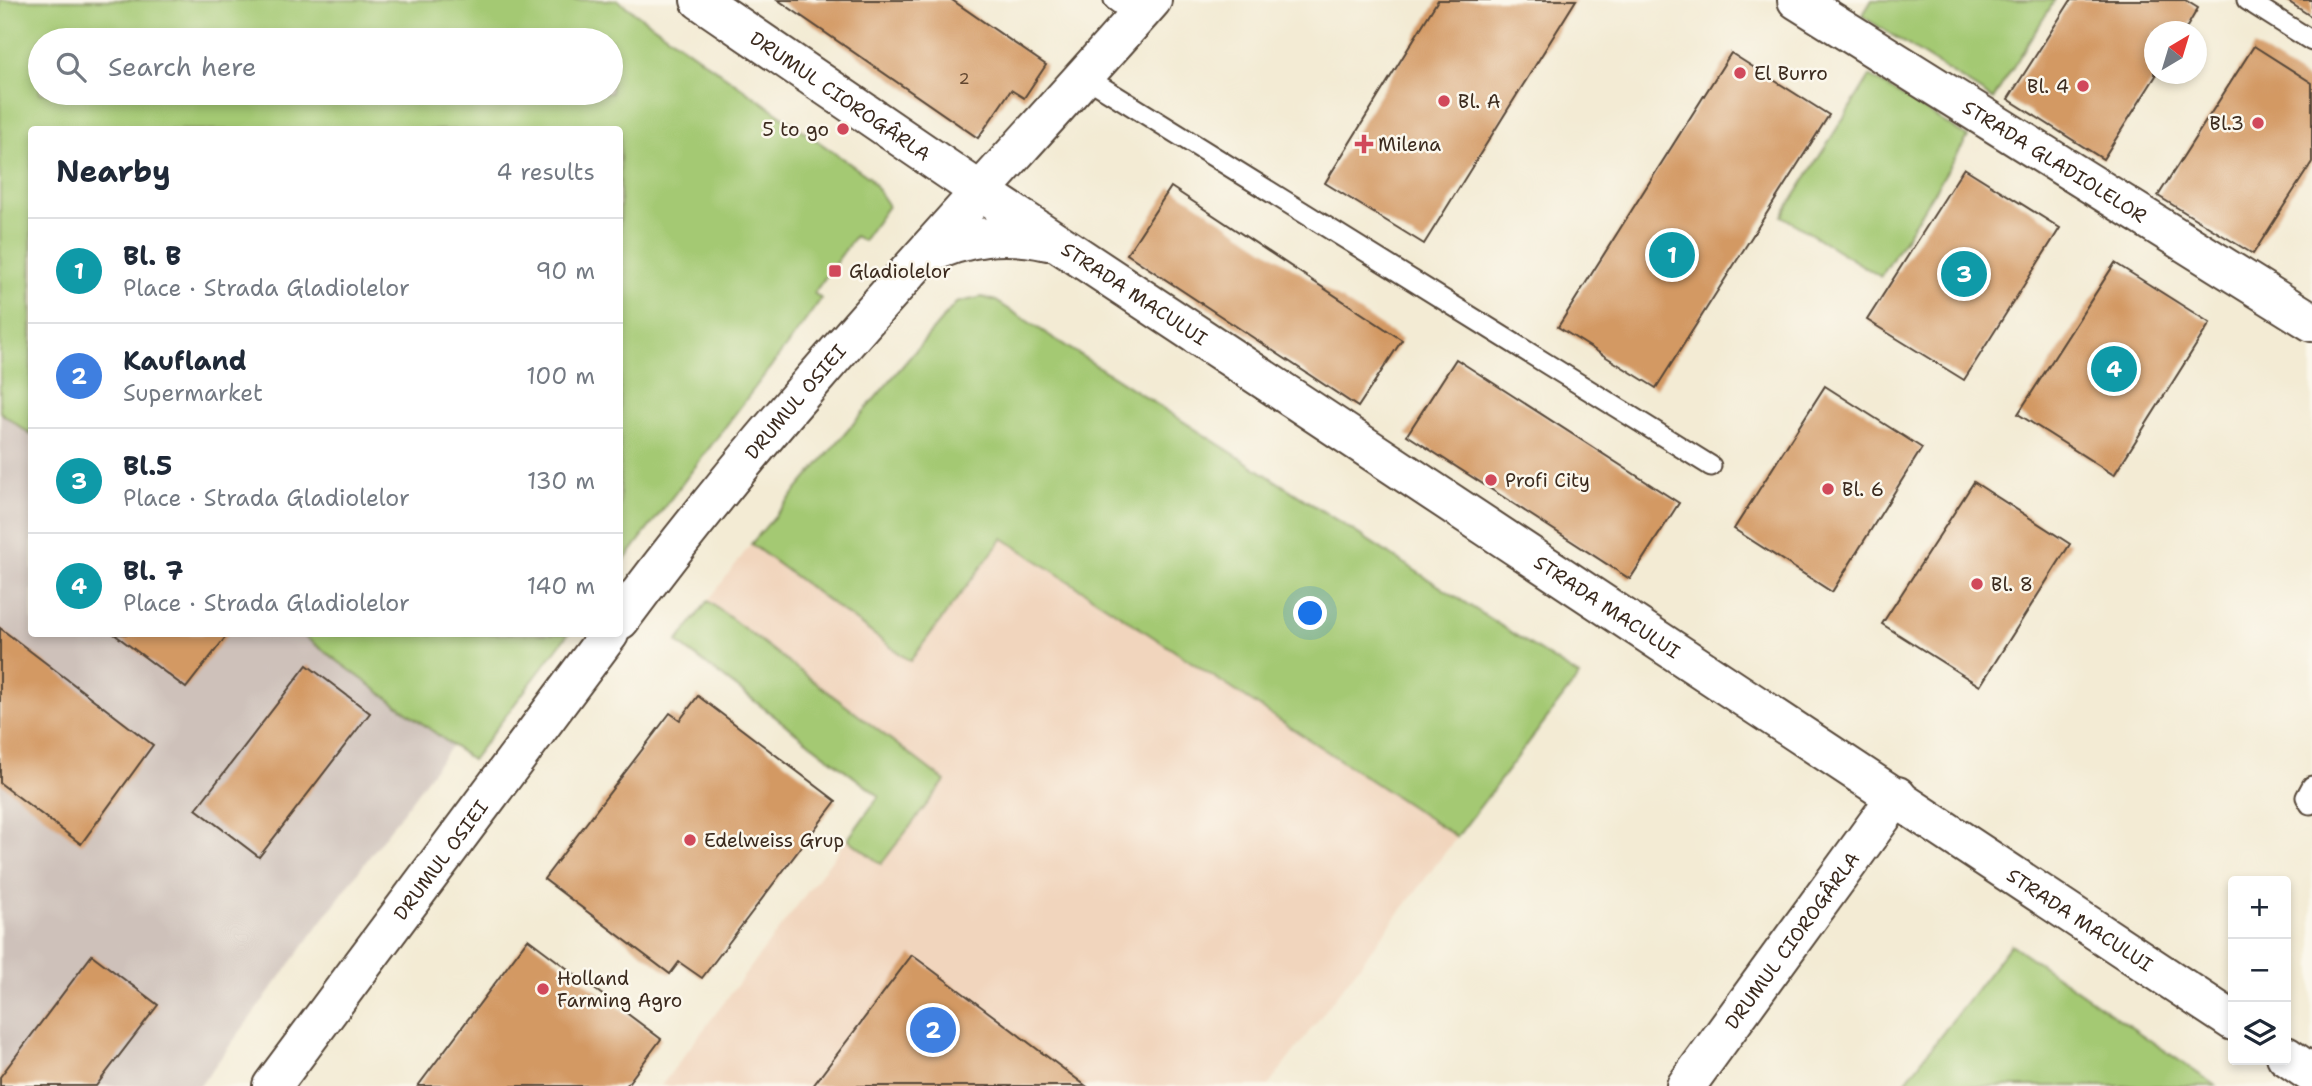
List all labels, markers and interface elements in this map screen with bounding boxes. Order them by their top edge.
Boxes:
north arrow [2144,21,2207,84]
street label: DRUMUL CIOROGÂRLA [745,25,936,166]
search box [28,28,623,105]
icon: search [52,48,90,86]
text: Search here [108,49,257,84]
place label: El Burro [1754,61,1828,86]
marker: El Burro [1732,65,1748,81]
house number: 2 [958,68,970,89]
place label: Bl. 4 [2027,74,2069,99]
marker: Bl. 4 [2075,78,2091,94]
place label: Bl. A [1458,89,1501,114]
marker: Bl. A [1436,93,1452,109]
street label: STRADA GLADIOLELOR [1958,94,2151,228]
place label: Bl.3 [2209,111,2244,136]
marker: Bl.3 [2250,115,2266,131]
place label: 5 to go [762,117,829,142]
marker: 5 to go [835,121,851,137]
place label: Milena [1378,132,1441,157]
marker: Milena [1356,136,1372,152]
text: Nearby [56,151,171,192]
text: 4 results [496,157,595,187]
pin: 1 [1649,229,1695,281]
street label: STRADA MACULUI [1057,236,1212,351]
text: Bl. B [123,238,181,273]
pin: 3 [1941,248,1987,300]
text: 1 [74,256,84,286]
text: 90 m [535,256,595,286]
place label: Gladiolelor [849,259,951,284]
marker: Gladiolelor [827,263,843,279]
text: Place · Strada Gladiolelor [123,273,410,303]
street label: DRUMUL OSIEI [739,339,851,464]
text: Kaufland [123,343,247,378]
pin: 4 [2091,343,2137,395]
text: 2 [71,361,87,391]
text: 100 m [526,361,595,391]
text: Supermarket [123,378,263,408]
text: Bl.5 [123,448,172,483]
text: 3 [71,466,87,496]
text: 130 m [527,466,595,496]
place label: Profi City [1505,468,1590,493]
marker: Profi City [1483,472,1499,488]
place label: Bl. 6 [1842,477,1884,502]
marker: Bl. 6 [1820,481,1836,497]
text: Place · Strada Gladiolelor [123,483,410,513]
street label: STRADA MACULUI [1529,549,1685,664]
text: Bl. 7 [123,553,184,588]
text: 4 [71,571,87,601]
text: 140 m [527,571,595,601]
place label: Bl. 8 [1991,572,2033,597]
marker: Bl. 8 [1969,576,1985,592]
text: Place · Strada Gladiolelor [123,588,410,618]
your location [1293,596,1327,630]
street label: DRUMUL OSIEI [388,795,493,925]
place label: Edelweiss Grup [704,828,844,853]
marker: Edelweiss Grup [682,832,698,848]
street label: DRUMUL CIOROGÂRLA [1719,847,1865,1034]
street label: STRADA MACULUI [2002,862,2158,977]
map controls [2228,876,2291,1065]
button: + [2228,876,2291,939]
button: − [2228,939,2291,1002]
place label: Holland Farming Agro [557,966,682,1013]
marker: Holland Farming Agro [535,981,551,997]
button: layers [2228,1002,2291,1065]
pin: 2 [910,1004,956,1056]

